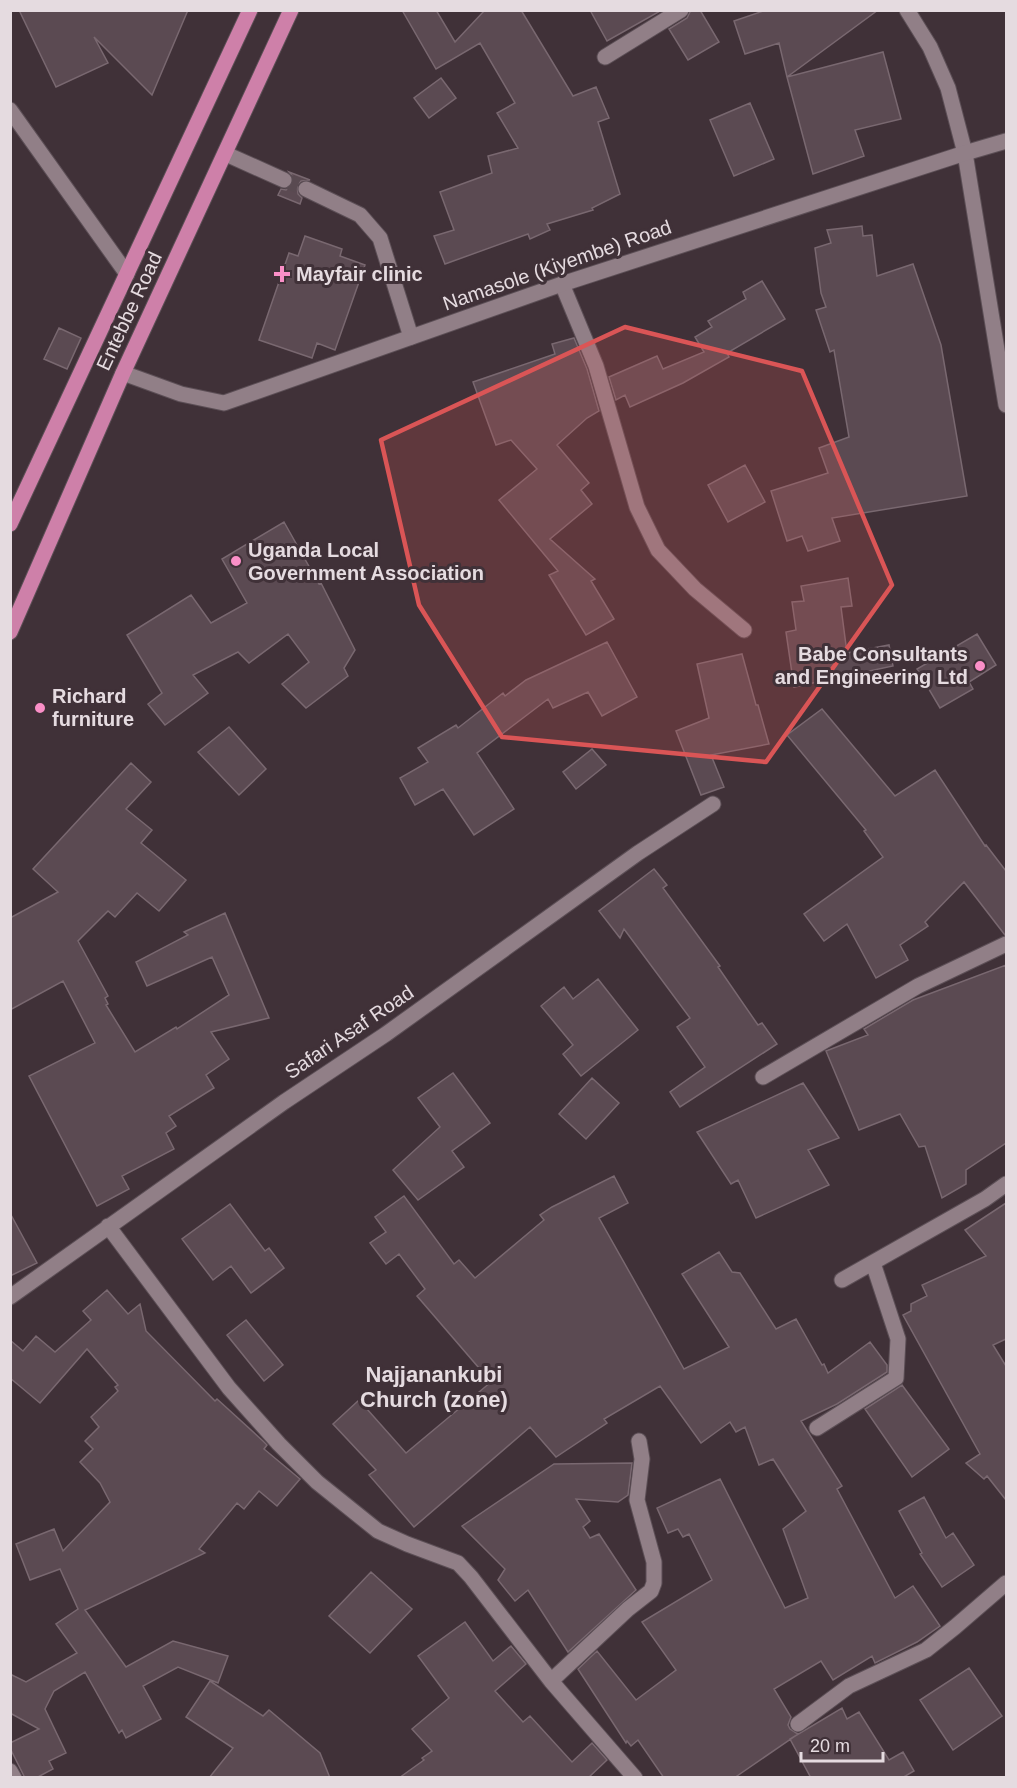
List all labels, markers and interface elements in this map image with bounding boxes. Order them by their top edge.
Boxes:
street label: Namasole (Kiyembe) Road [440,216,674,314]
street label: Entebbe Road [92,248,166,374]
place label: Mayfair clinic [296,263,423,285]
marker: Mayfair clinic [273,265,291,283]
place label: Uganda Local Government Association [248,539,484,584]
marker: Uganda Local Government Association [229,554,243,568]
place label: Babe Consultants and Engineering Ltd [775,643,968,688]
marker: Babe Consultants and Engineering Ltd [973,659,987,673]
place label: Richard furniture [52,685,134,730]
marker: Richard furniture [33,701,47,715]
street label: Safari Asaf Road [281,981,417,1083]
district label: Najjanankubi Church (zone) [360,1362,508,1412]
scale bar [801,1725,884,1763]
text: 20 m [810,1736,850,1756]

